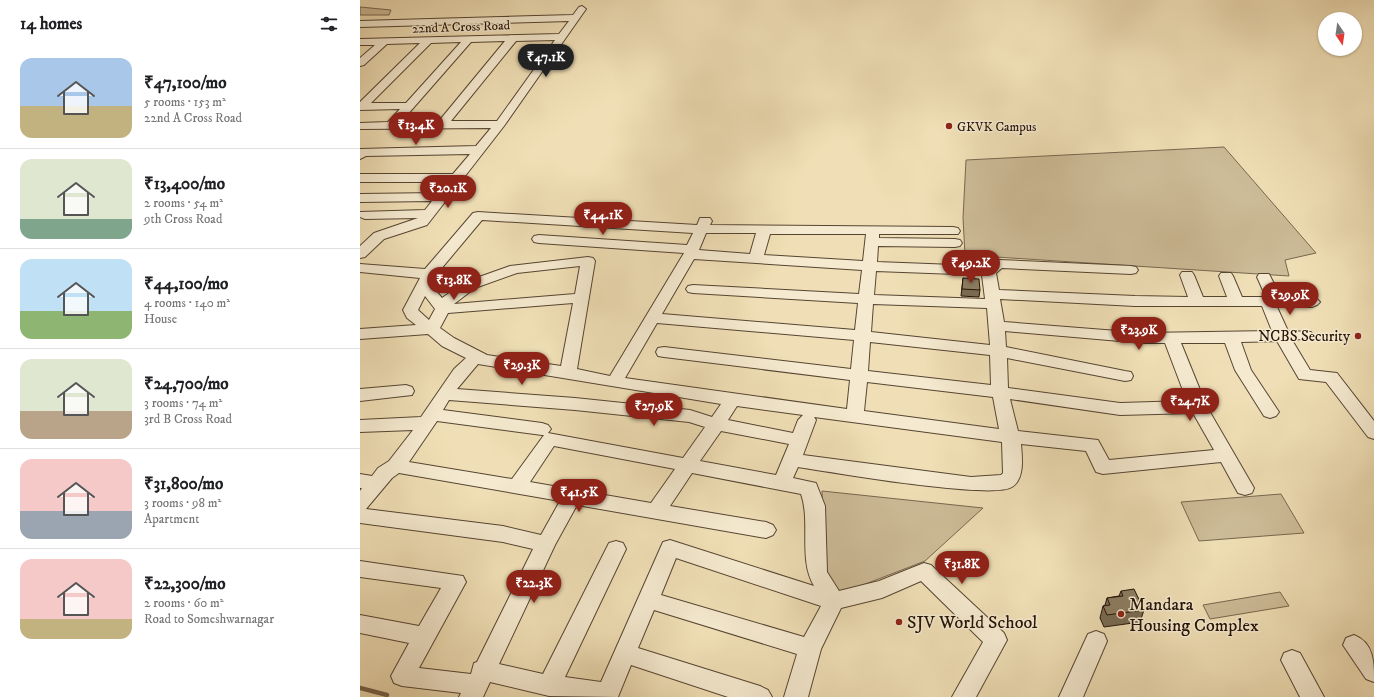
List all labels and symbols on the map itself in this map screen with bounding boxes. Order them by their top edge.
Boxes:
north arrow [1318,12,1362,56]
street label: 22nd A Cross Road [412,17,511,37]
pin: ₹47.1K [513,44,579,78]
pin: ₹13.4K [383,112,449,146]
place label: GKVK Campus [957,119,1036,135]
marker: GKVK Campus [944,121,954,131]
pin: ₹20.1K [415,175,481,209]
pin: ₹44.1K [570,202,636,236]
pin: ₹49.2K [938,250,1004,284]
pin: ₹13.8K [421,267,487,301]
pin: ₹29.9K [1257,282,1323,316]
pin: ₹23.9K [1106,317,1172,351]
place label: NCBS Security [1258,327,1351,346]
marker: NCBS Security [1353,331,1363,341]
pin: ₹29.3K [489,352,555,386]
pin: ₹24.7K [1157,388,1223,422]
pin: ₹27.9K [621,393,687,427]
pin: ₹41.5K [546,479,612,513]
pin: ₹31.8K [929,551,995,585]
pin: ₹22.3K [501,570,567,604]
place label: Mandara Housing Complex [1129,594,1259,637]
marker: Mandara Housing Complex [1116,609,1126,619]
place label: SJV World School [907,612,1038,634]
marker: SJV World School [894,617,904,627]

